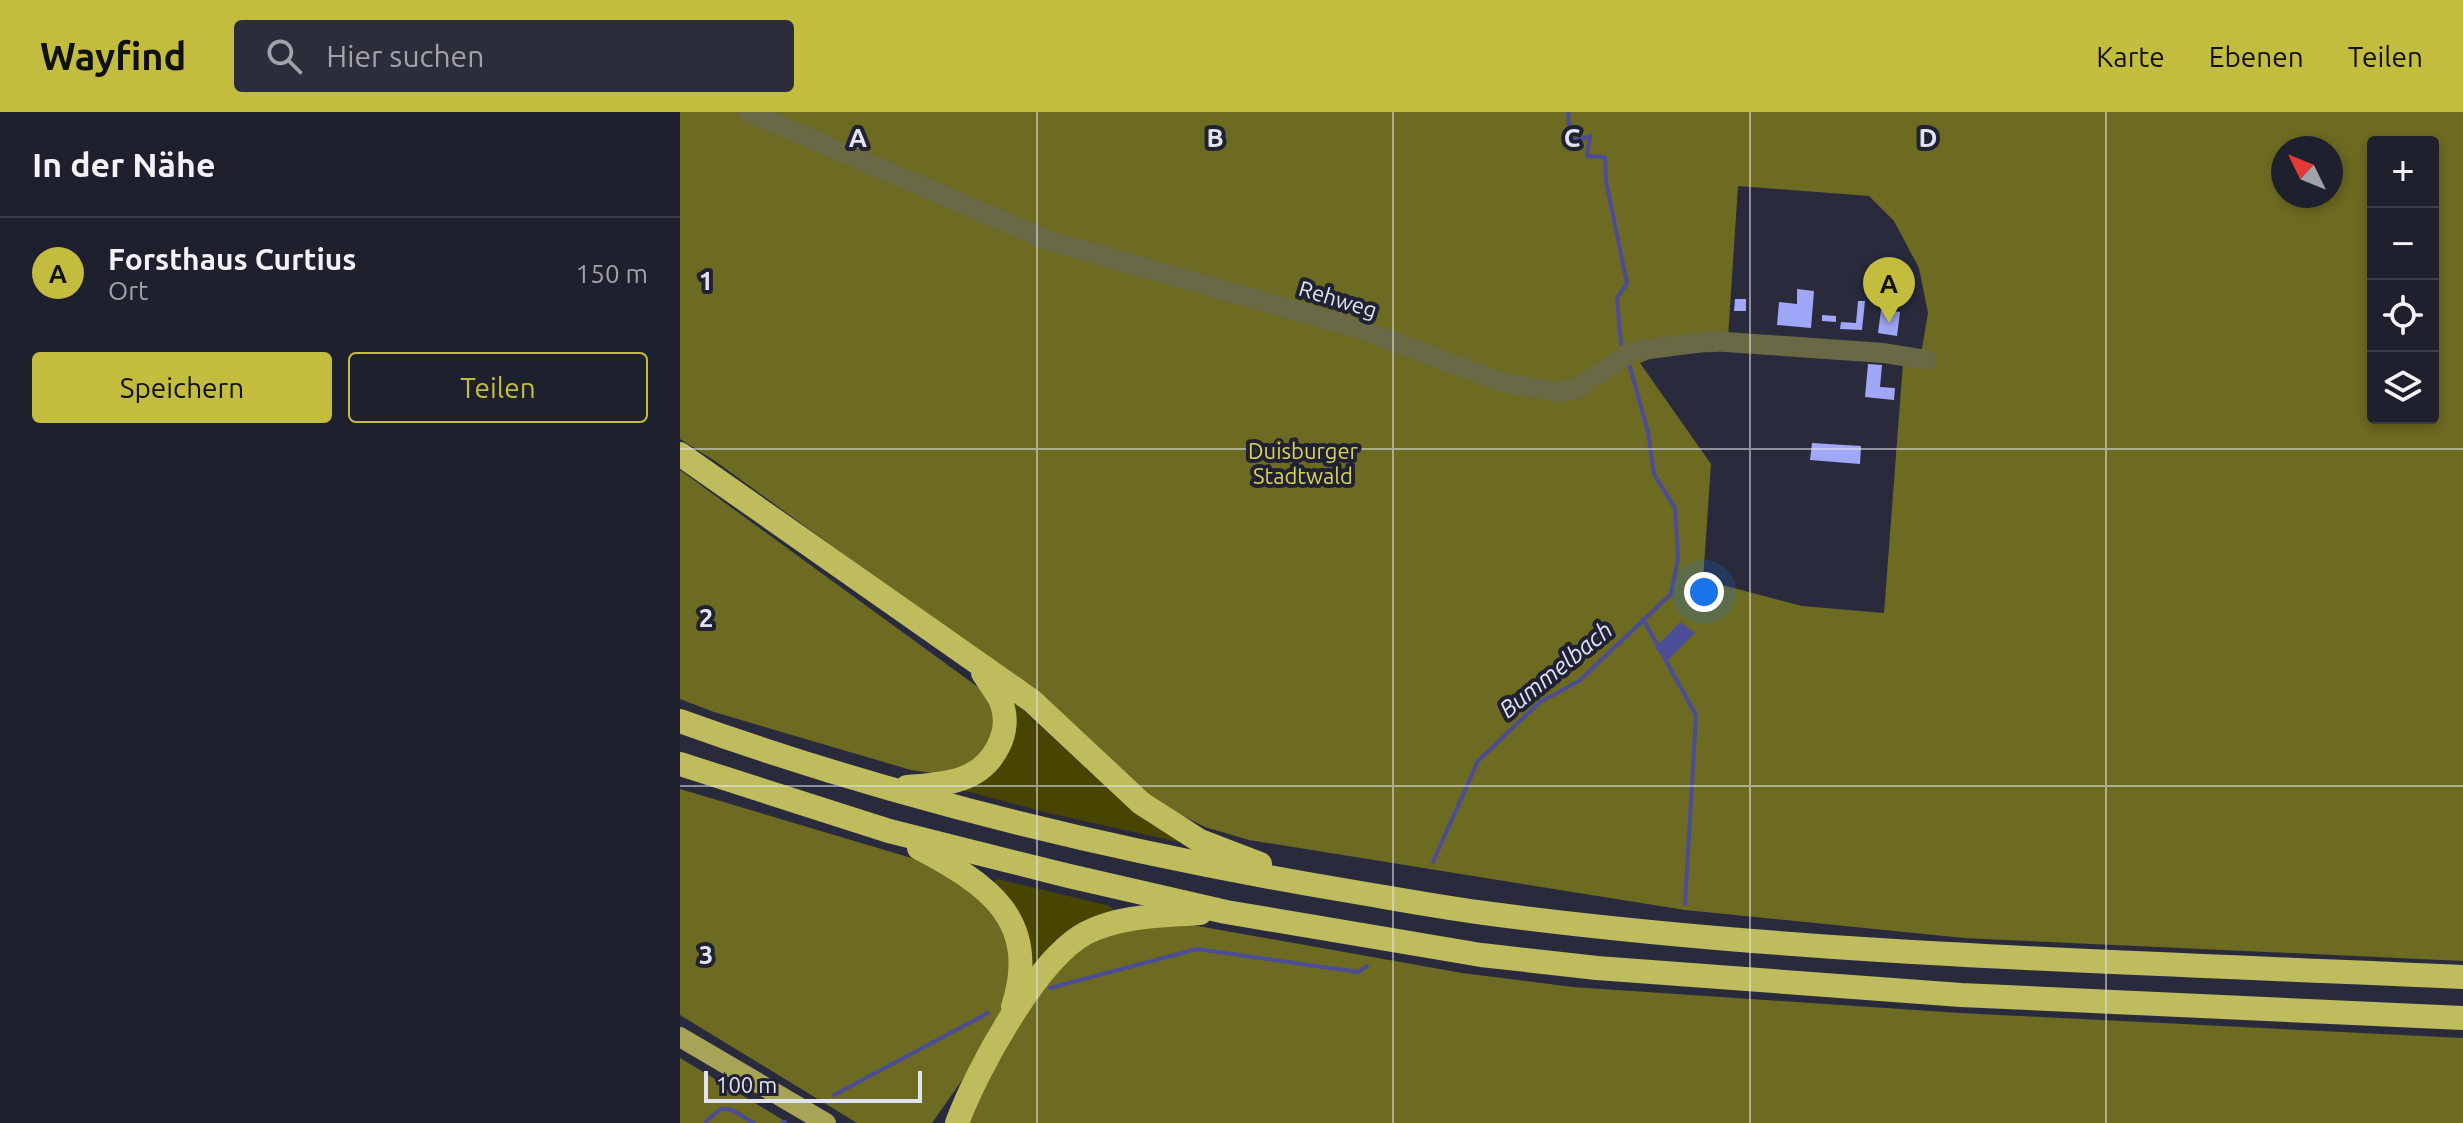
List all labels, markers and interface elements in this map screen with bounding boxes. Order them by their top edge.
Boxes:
search box [234,20,794,92]
icon: search [262,34,306,78]
text: Wayfind [40,35,186,77]
text: Hier suchen [326,39,484,73]
text: Karte [2096,41,2165,72]
text: Ebenen [2209,41,2304,72]
text: Teilen [2348,41,2423,72]
text: A [849,123,868,152]
text: B [1206,123,1224,152]
text: C [1564,123,1581,152]
text: D [1919,123,1937,152]
north arrow [2271,136,2343,208]
map controls [2367,136,2439,424]
button: + [2367,136,2439,208]
text: In der Nähe [32,145,215,183]
button: − [2367,208,2439,280]
text: Forsthaus Curtius [108,242,356,276]
pin: A [1863,257,1915,323]
text: A [49,259,67,288]
text: 150 m [576,259,648,288]
text: 1 [699,266,713,295]
street label: Rehweg [1296,275,1380,322]
text: Ort [108,276,148,305]
button: locate [2367,280,2439,352]
button: Speichern [32,352,332,423]
button: Teilen [348,352,648,423]
button: layers [2367,352,2439,424]
park label: Duisburger Stadtwald [1248,438,1359,488]
your location [1684,572,1724,612]
text: 2 [699,603,713,632]
water label: Bummelbach [1494,616,1617,723]
text: 3 [699,940,713,969]
scale bar [704,1067,922,1103]
text: 100 m [716,1072,777,1097]

